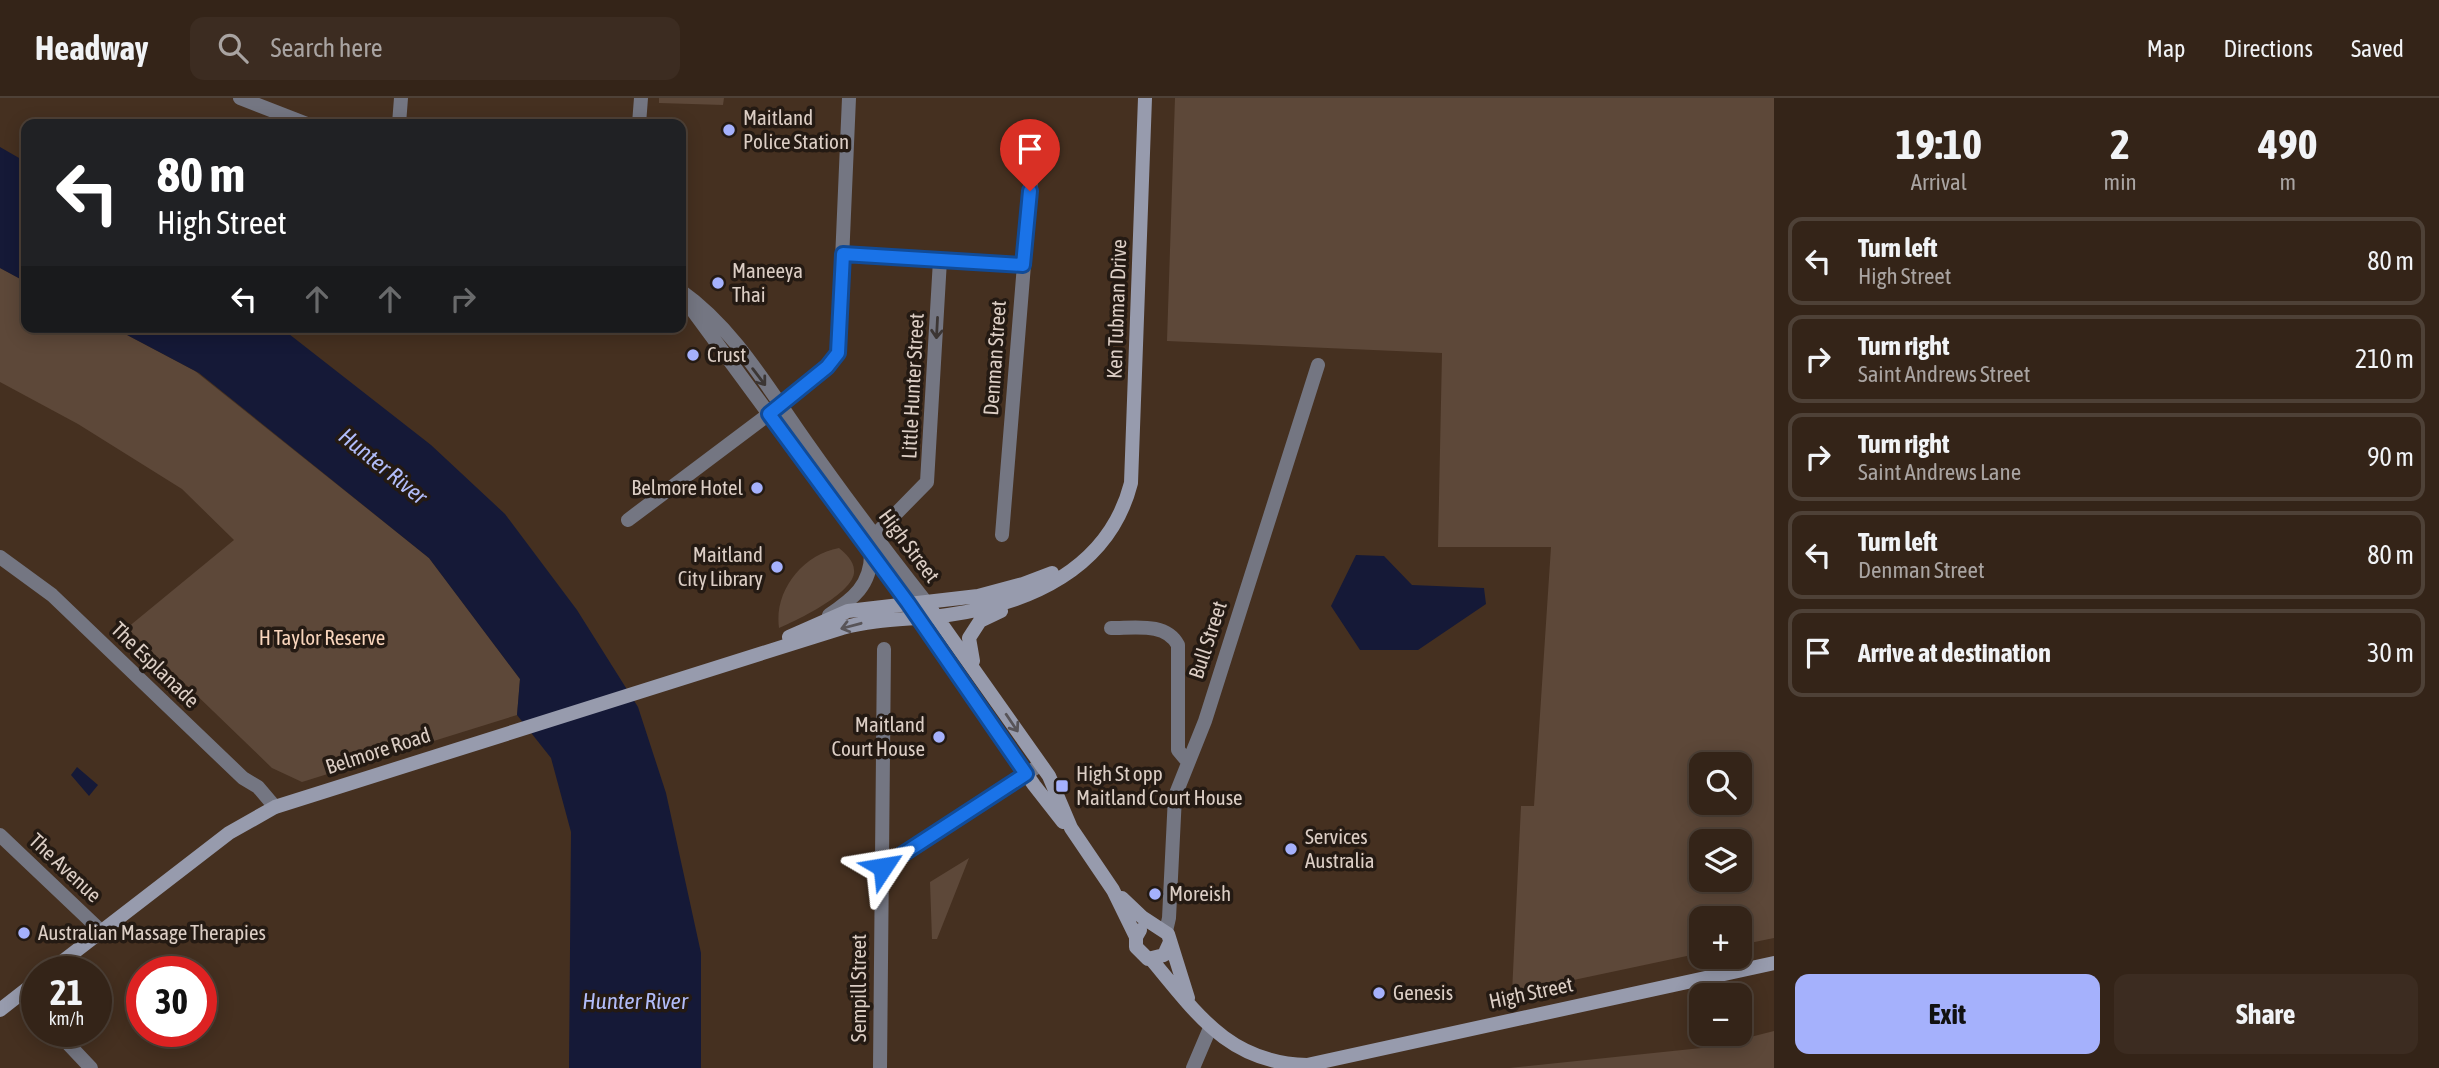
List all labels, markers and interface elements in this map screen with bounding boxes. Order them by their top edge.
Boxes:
search box [190,17,680,80]
text: Headway [35,29,148,67]
icon: search [214,29,252,67]
text: Search here [270,33,383,63]
text: Map [2147,35,2185,62]
text: Directions [2223,35,2313,62]
text: Saved [2351,35,2404,62]
place label: Maitland Police Station [743,105,849,153]
pin [1000,119,1060,191]
text: 19:10 [1896,120,1982,168]
text: 2 [2110,120,2130,168]
text: 490 [2258,120,2317,168]
marker: Maitland Police Station [721,122,737,138]
icon: arrive [1011,130,1049,168]
text: 80 m [157,146,245,202]
icon: left [42,147,133,238]
text: Arrival [1911,169,1967,195]
text: min [2104,169,2137,195]
text: m [2280,169,2296,195]
text: High Street [157,204,287,241]
text: Turn left [1858,233,1938,263]
street label: Ken Tubman Drive [1102,239,1130,379]
icon: left [1799,242,1837,280]
text: 80 m [2367,246,2414,276]
place label: Maneeya Thai [732,258,803,306]
text: High Street [1858,263,1951,289]
marker: Maneeya Thai [710,275,726,291]
icon: left [225,280,263,318]
icon: ahead [298,280,336,318]
icon: ahead [371,280,409,318]
icon: right [444,280,482,318]
street label: Denman Street [978,299,1010,416]
street label: Little Hunter Street [896,312,928,459]
one-way arrow [930,316,943,339]
text: Turn right [1858,331,1949,361]
icon: right [1799,340,1837,378]
place label: Crust [707,342,746,366]
text: 210 m [2355,344,2414,374]
marker: Crust [685,347,701,363]
text: Saint Andrews Street [1858,361,2030,387]
one-way arrow [752,367,767,385]
water label: Hunter River [334,423,433,510]
text: Turn right [1858,429,1949,459]
icon: right [1799,438,1837,476]
text: 90 m [2367,442,2414,472]
text: Saint Andrews Lane [1858,459,2021,485]
place label: Belmore Hotel [631,475,743,499]
marker: Belmore Hotel [749,480,765,496]
street label: High Street [875,504,945,587]
text: Turn left [1858,527,1938,557]
icon: left [1799,536,1837,574]
text: 80 m [2367,540,2414,570]
place label: Maitland City Library [678,542,763,590]
text: Denman Street [1858,557,1985,583]
marker: Maitland City Library [769,559,785,575]
street label: Bull Street [1183,598,1231,682]
street label: The Esplanade [107,617,204,712]
one-way arrow [840,620,862,633]
park label: H Taylor Reserve [259,625,385,649]
icon: arrive [1799,634,1837,672]
text: Arrive at destination [1858,638,2051,668]
text: 30 m [2367,638,2414,668]
place label: Maitland Court House [831,712,925,760]
one-way arrow [1005,713,1019,732]
street label: Belmore Road [322,722,433,778]
marker: Maitland Court House [931,729,947,745]
map controls [1689,752,1752,1046]
button: search [1689,752,1752,815]
place label: High St opp Maitland Court House [1076,761,1243,809]
marker: High St opp Maitland Court House [1054,778,1070,794]
place label: Services Australia [1305,824,1375,872]
street label: The Avenue [25,828,107,907]
button: layers [1689,829,1752,892]
position arrow [846,830,920,904]
marker: Services Australia [1283,841,1299,857]
place label: Moreish [1169,881,1231,905]
marker: Moreish [1147,886,1163,902]
button: + [1689,906,1752,969]
place label: Australian Massage Therapies [38,920,266,944]
marker: Australian Massage Therapies [16,925,32,941]
street label: Sempill Street [846,934,870,1042]
speed limit sign: 30 [126,956,217,1047]
street label: High Street [1487,971,1575,1013]
text: 21 [50,972,83,1012]
button: Exit [1795,974,2100,1054]
button: Share [2114,974,2418,1054]
place label: Genesis [1393,980,1453,1004]
button: − [1689,983,1752,1046]
marker: Genesis [1371,985,1387,1001]
water label: Hunter River [582,988,689,1014]
text: km/h [49,1008,84,1029]

